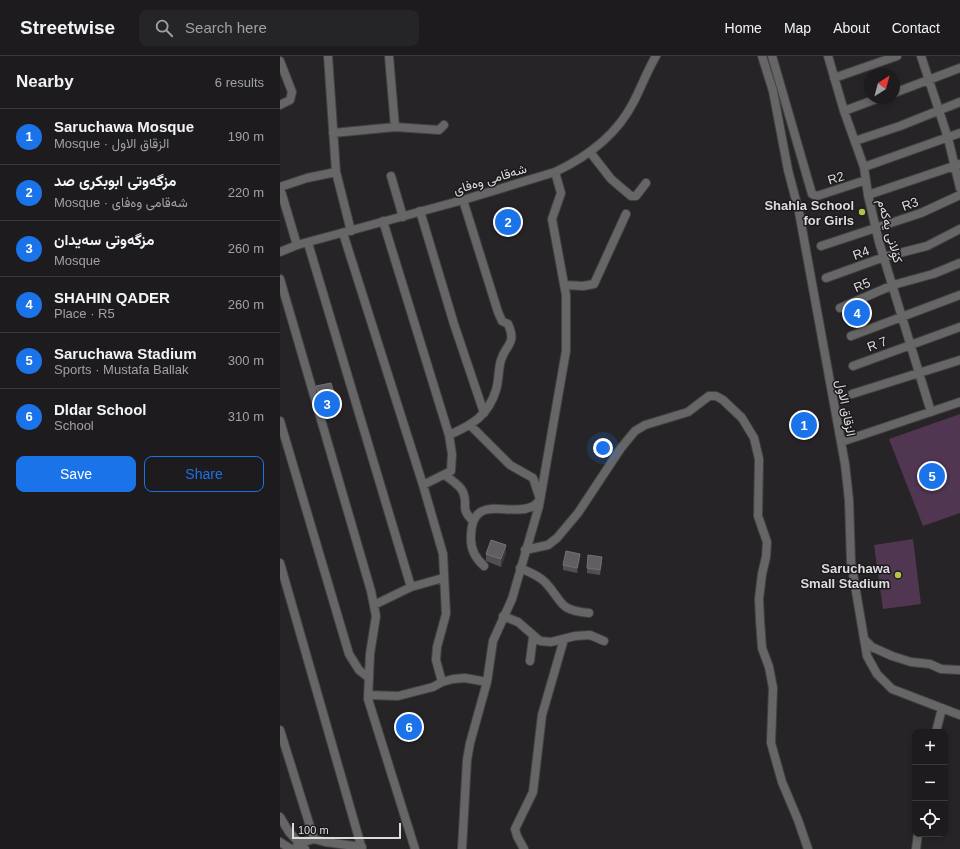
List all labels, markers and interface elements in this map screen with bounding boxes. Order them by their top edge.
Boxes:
search box [139,10,419,46]
text: Streetwise [20,17,115,38]
icon: search [153,17,175,39]
text: Search here [185,19,267,36]
text: Home [725,20,762,36]
text: Map [784,20,811,36]
text: About [833,20,870,36]
text: Contact [892,20,940,36]
north arrow [864,68,900,104]
text: Nearby [16,72,74,91]
text: 6 results [215,75,264,90]
text: Saruchawa Mosque [54,118,194,135]
text: 1 [25,129,33,144]
text: 190 m [228,129,264,144]
text: Mosque · الزقاق الاول [54,136,169,151]
street label: شەقامی وەفای [452,161,529,198]
street label: R2 [826,168,846,188]
text: مزگەوتی ابوبکری صد [54,172,176,189]
text: 2 [25,185,33,200]
text: 220 m [228,185,264,200]
street label: R3 [900,194,920,214]
text: Mosque · شەقامی وەفای [54,195,188,210]
street label: کۆلانی یەکەم [873,197,906,265]
place label: Shahla School for Girls [764,198,854,228]
pin: 2 [495,207,521,237]
marker: Shahla School for Girls [857,207,867,217]
text: مزگەوتی سەیدان [54,231,154,248]
text: 3 [25,241,33,256]
text: 260 m [228,241,264,256]
street label: R4 [851,243,871,263]
text: Mosque [54,253,100,268]
street label: R5 [851,275,873,295]
text: SHAHIN QADER [54,289,170,306]
text: 4 [25,297,33,312]
text: 260 m [228,297,264,312]
pin: 4 [844,298,870,328]
text: Place · R5 [54,306,115,321]
street label: R 7 [865,333,889,355]
text: Saruchawa Stadium [54,345,197,362]
text: 5 [25,353,33,368]
text: 300 m [228,353,264,368]
text: Sports · Mustafa Ballak [54,362,188,377]
street label: الزقاق الاول [832,378,859,438]
pin: 3 [314,389,340,419]
text: Dldar School [54,401,147,418]
text: 6 [25,409,33,424]
text: 310 m [228,409,264,424]
pin: 1 [791,410,817,440]
text: School [54,418,94,433]
your location [593,438,613,458]
button: Save [16,456,136,492]
button: Share [144,456,264,492]
pin: 5 [919,461,945,491]
place label: Saruchawa Small Stadium [800,561,891,591]
marker: Saruchawa Small Stadium [893,570,903,580]
pin: 6 [396,712,422,742]
map controls [912,729,948,837]
button: + [912,729,948,765]
button: − [912,765,948,801]
button: locate [912,801,948,837]
scale bar [292,821,401,840]
text: 100 m [298,824,329,836]

